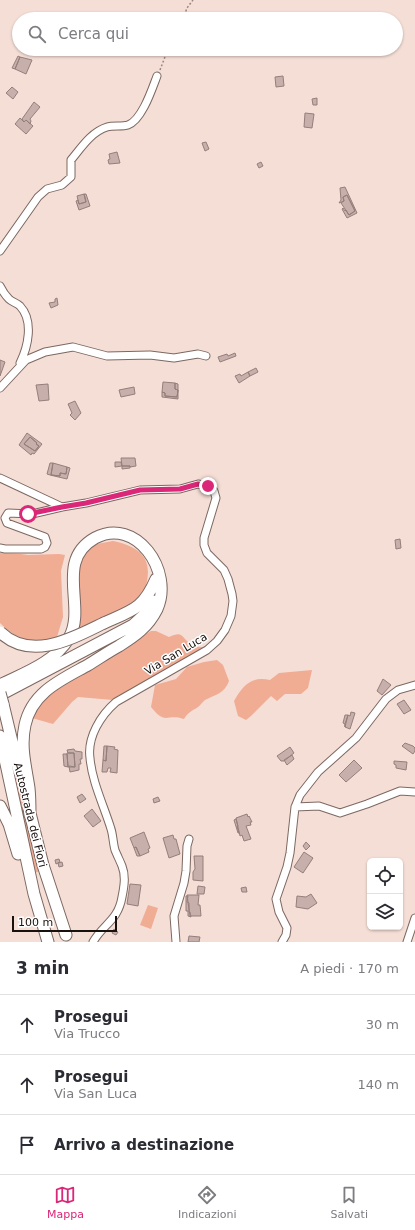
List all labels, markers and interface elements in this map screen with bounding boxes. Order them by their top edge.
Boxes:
search box [12,12,403,56]
icon: search [26,23,48,45]
text: Cerca qui [58,25,129,43]
route end [199,477,217,495]
route start [19,505,37,523]
street label: Via San Luca [142,630,210,678]
street label: Autostrada dei Fiori [11,761,49,869]
map controls [367,858,403,930]
button: locate [367,858,403,894]
button: layers [367,894,403,930]
scale bar [12,914,117,933]
text: 100 m [18,916,53,929]
text: 3 min [16,958,69,978]
text: A piedi · 170 m [300,961,399,976]
text: Prosegui [54,1008,128,1026]
icon: ahead [16,1014,38,1036]
text: 30 m [366,1017,399,1032]
text: Via Trucco [54,1026,120,1041]
text: Prosegui [54,1068,128,1086]
icon: ahead [16,1074,38,1096]
text: 140 m [357,1077,399,1092]
text: Via San Luca [54,1086,137,1101]
icon: arrive [16,1134,38,1156]
text: Arrivo a destinazione [54,1136,234,1154]
tab: Mappa [47,1184,84,1221]
tab: Indicazioni [178,1184,237,1221]
tab: Salvati [331,1184,368,1221]

